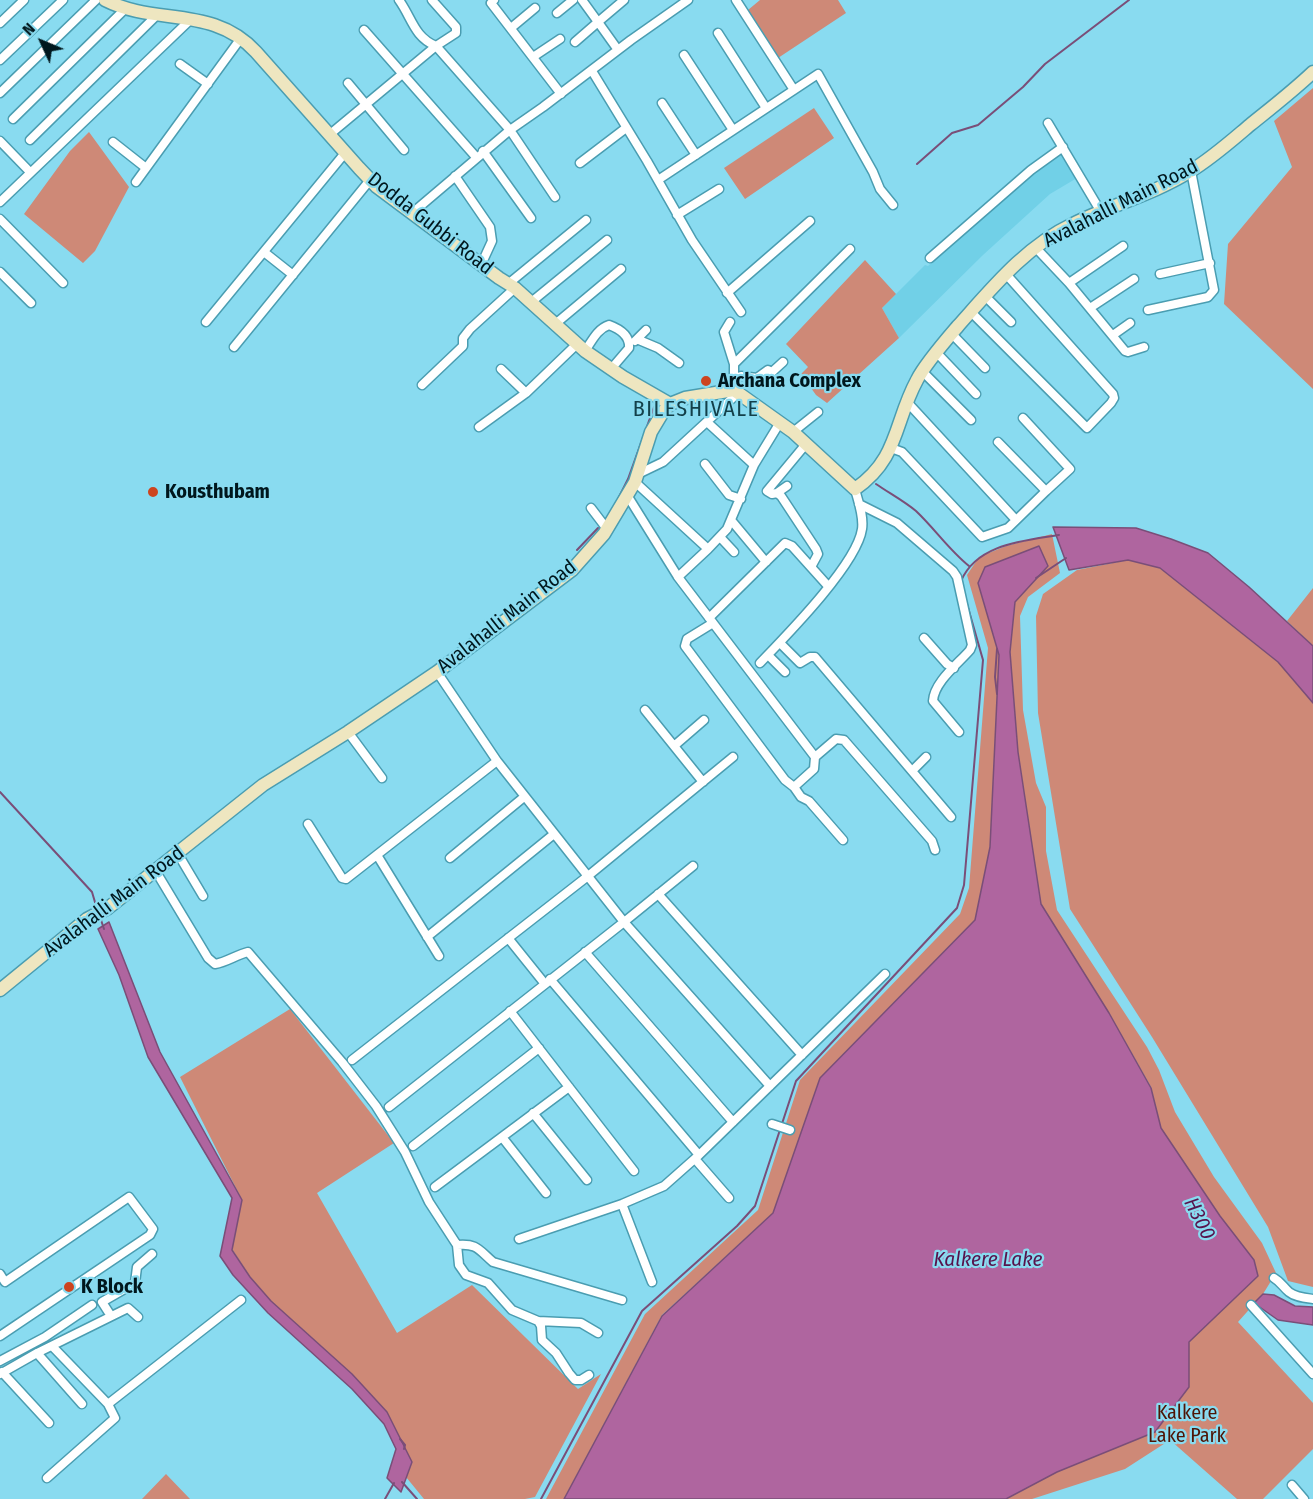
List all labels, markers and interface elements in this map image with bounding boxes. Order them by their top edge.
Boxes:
north arrow [12,12,72,72]
text: N [19,19,39,39]
street label: Avalahalli Main Road [1040,155,1202,253]
street label: Dodda Gubbi Road [363,168,497,280]
place label: Archana Complex [718,369,861,393]
marker: Archana Complex [699,374,713,388]
district label: BILESHIVALE [633,397,759,423]
place label: Kousthubam [165,480,270,504]
marker: Kousthubam [146,485,160,499]
street label: Avalahalli Main Road [433,555,581,679]
street label: Avalahalli Main Road [39,841,189,963]
water label: H300 [1178,1194,1220,1244]
water label: Kalkere Lake [933,1247,1043,1273]
place label: K Block [81,1275,143,1299]
marker: K Block [62,1280,76,1294]
park label: Kalkere Lake Park [1148,1401,1226,1448]

